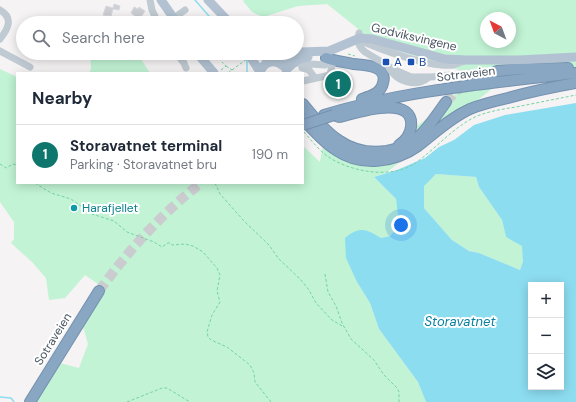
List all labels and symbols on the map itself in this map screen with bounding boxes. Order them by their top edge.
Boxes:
north arrow [480,12,516,48]
street label: Godviksvingene [370,19,459,55]
place label: A [394,54,402,70]
place label: B [419,54,426,70]
marker: A [381,57,391,67]
marker: B [406,57,416,67]
street label: Sotraveien [436,62,496,86]
pin: 1 [325,69,351,99]
place label: Harafjellet [82,200,138,216]
marker: Harafjellet [69,203,79,213]
your location [391,215,411,235]
street label: Sotraveien [31,310,75,368]
water label: Storavatnet [425,313,496,330]

